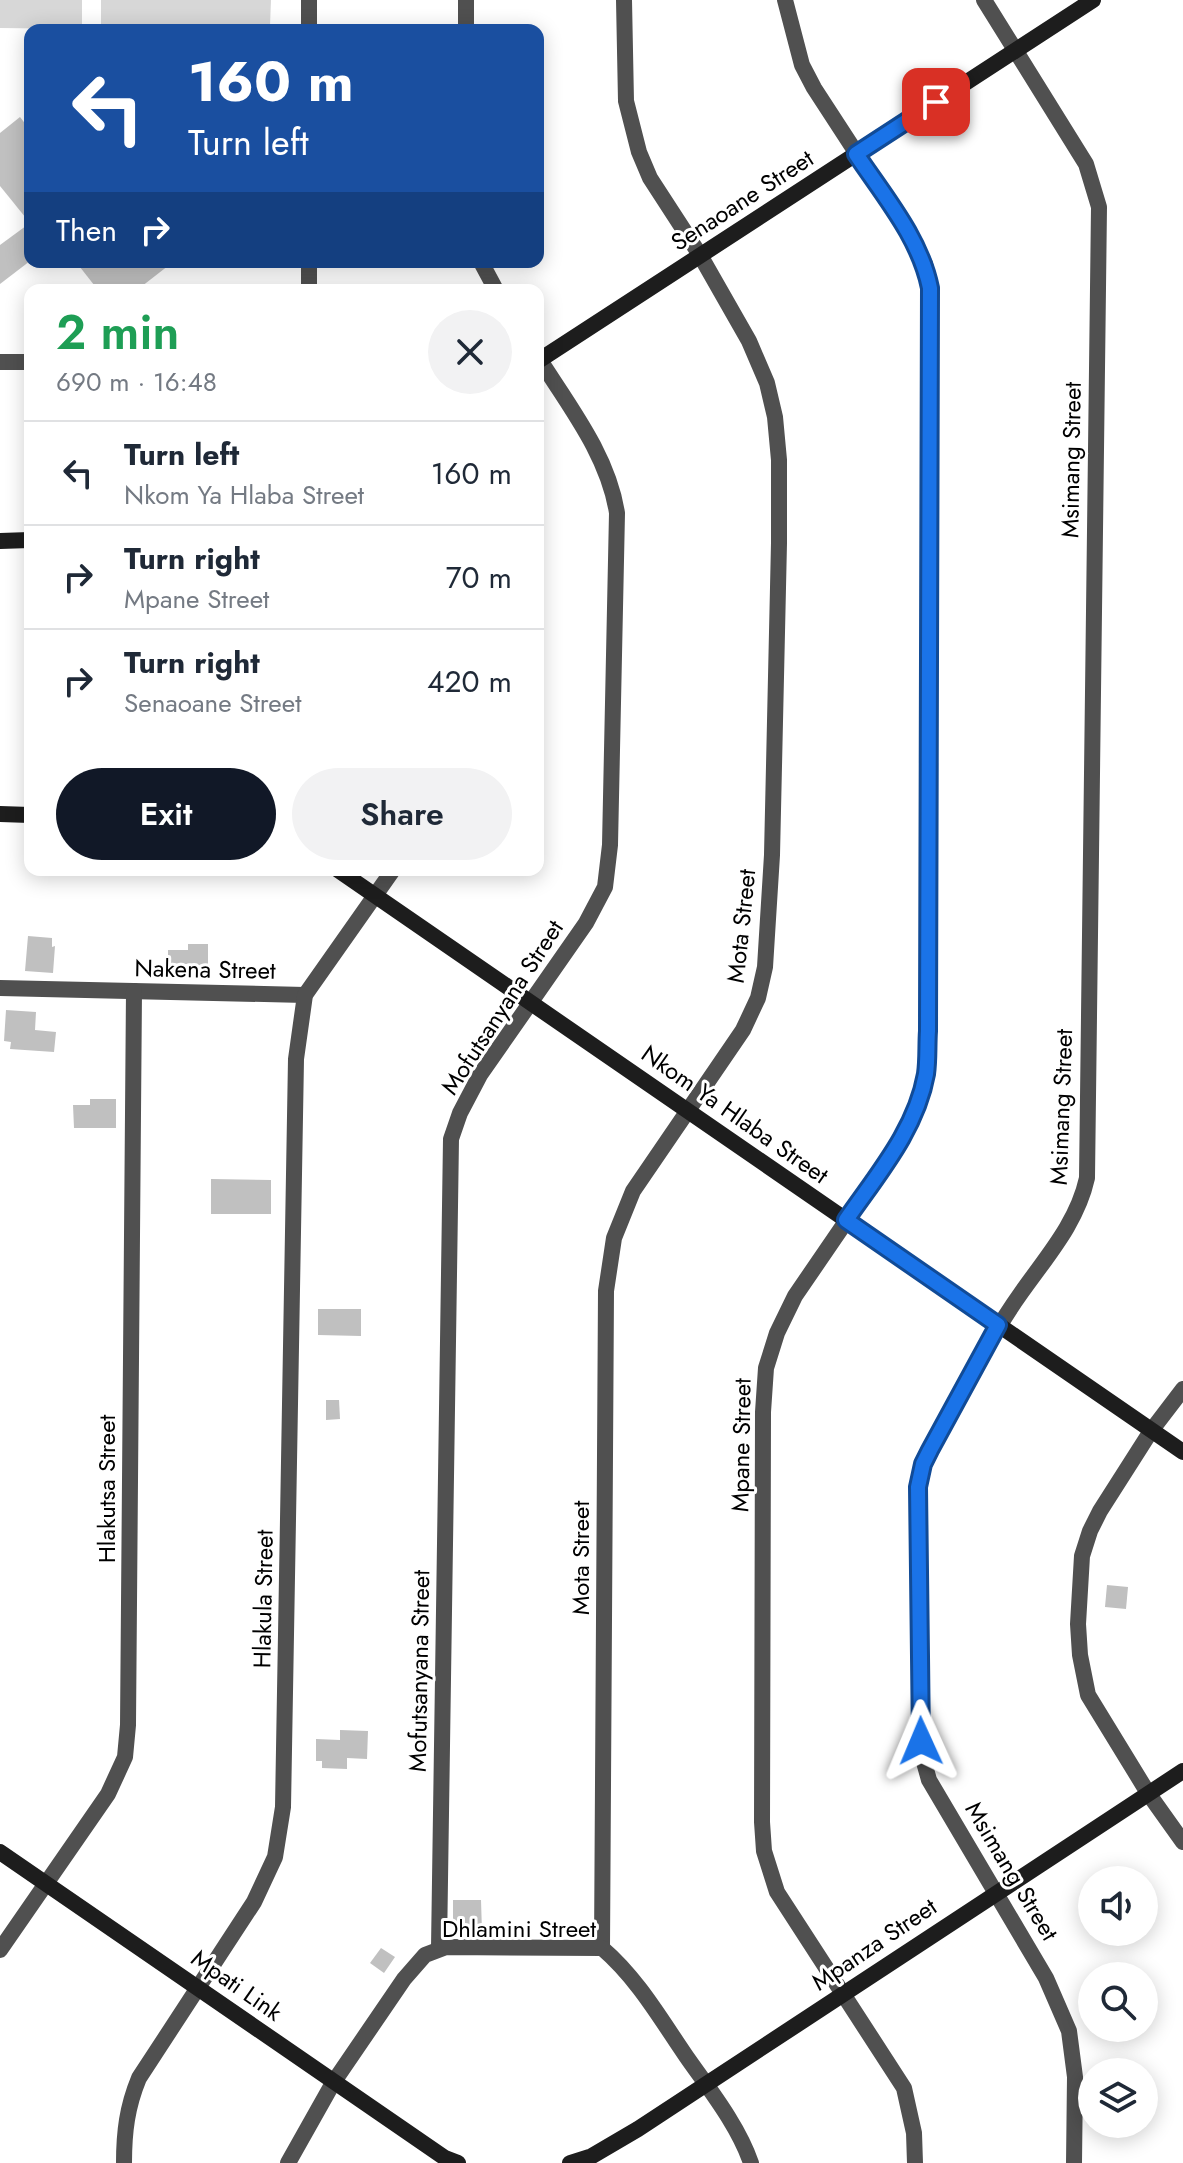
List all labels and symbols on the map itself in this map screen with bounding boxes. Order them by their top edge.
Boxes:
pin [902,68,970,136]
street label: Senaoane Street [664,141,820,259]
street label: Msimang Street [1052,381,1090,538]
street label: Mota Street [718,867,764,985]
street label: Mofutsanyana Street [432,912,572,1101]
street label: Nakena Street [134,950,276,988]
street label: Msimang Street [1041,1028,1081,1186]
street label: Nkom Ya Hlaba Street [634,1036,836,1192]
street label: Mpane Street [722,1377,760,1512]
street label: Hlakutsa Street [89,1414,124,1563]
street label: Mota Street [563,1501,598,1615]
street label: Hlakula Street [244,1529,282,1669]
street label: Mofutsanyana Street [400,1569,438,1772]
position arrow [879,1699,963,1783]
street label: Msimang Street [957,1795,1067,1947]
street label: Mpanza Street [804,1889,944,1999]
street label: Dhlamini Street [442,1911,596,1946]
street label: Mpati Link [184,1941,290,2029]

